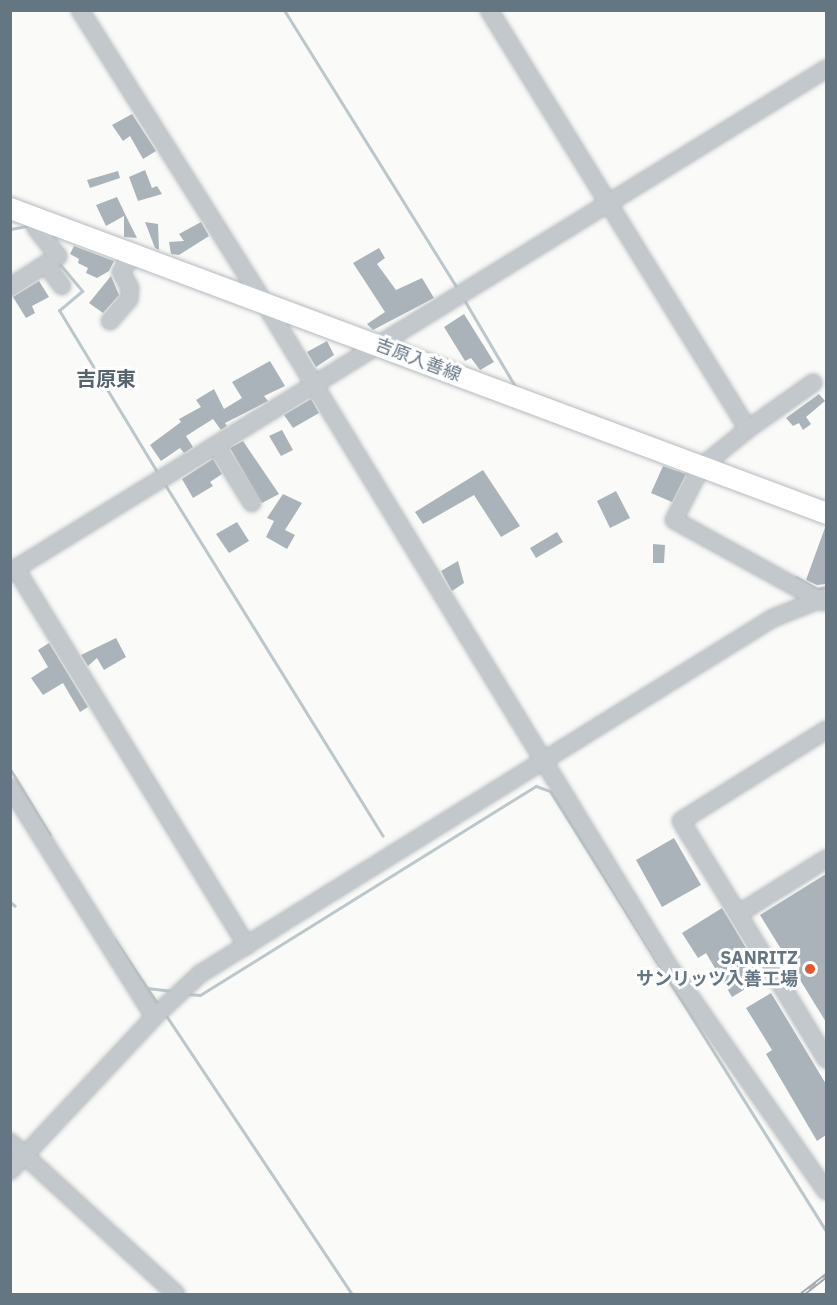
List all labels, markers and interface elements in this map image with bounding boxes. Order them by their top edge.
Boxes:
street label: 吉原入善線 [372,334,464,386]
district label: 吉原東 [76,366,136,390]
place label: SANRITZ サンリッツ入善工場 [636,948,798,990]
marker: SANRITZ サンリッツ入善工場 [803,962,817,976]

